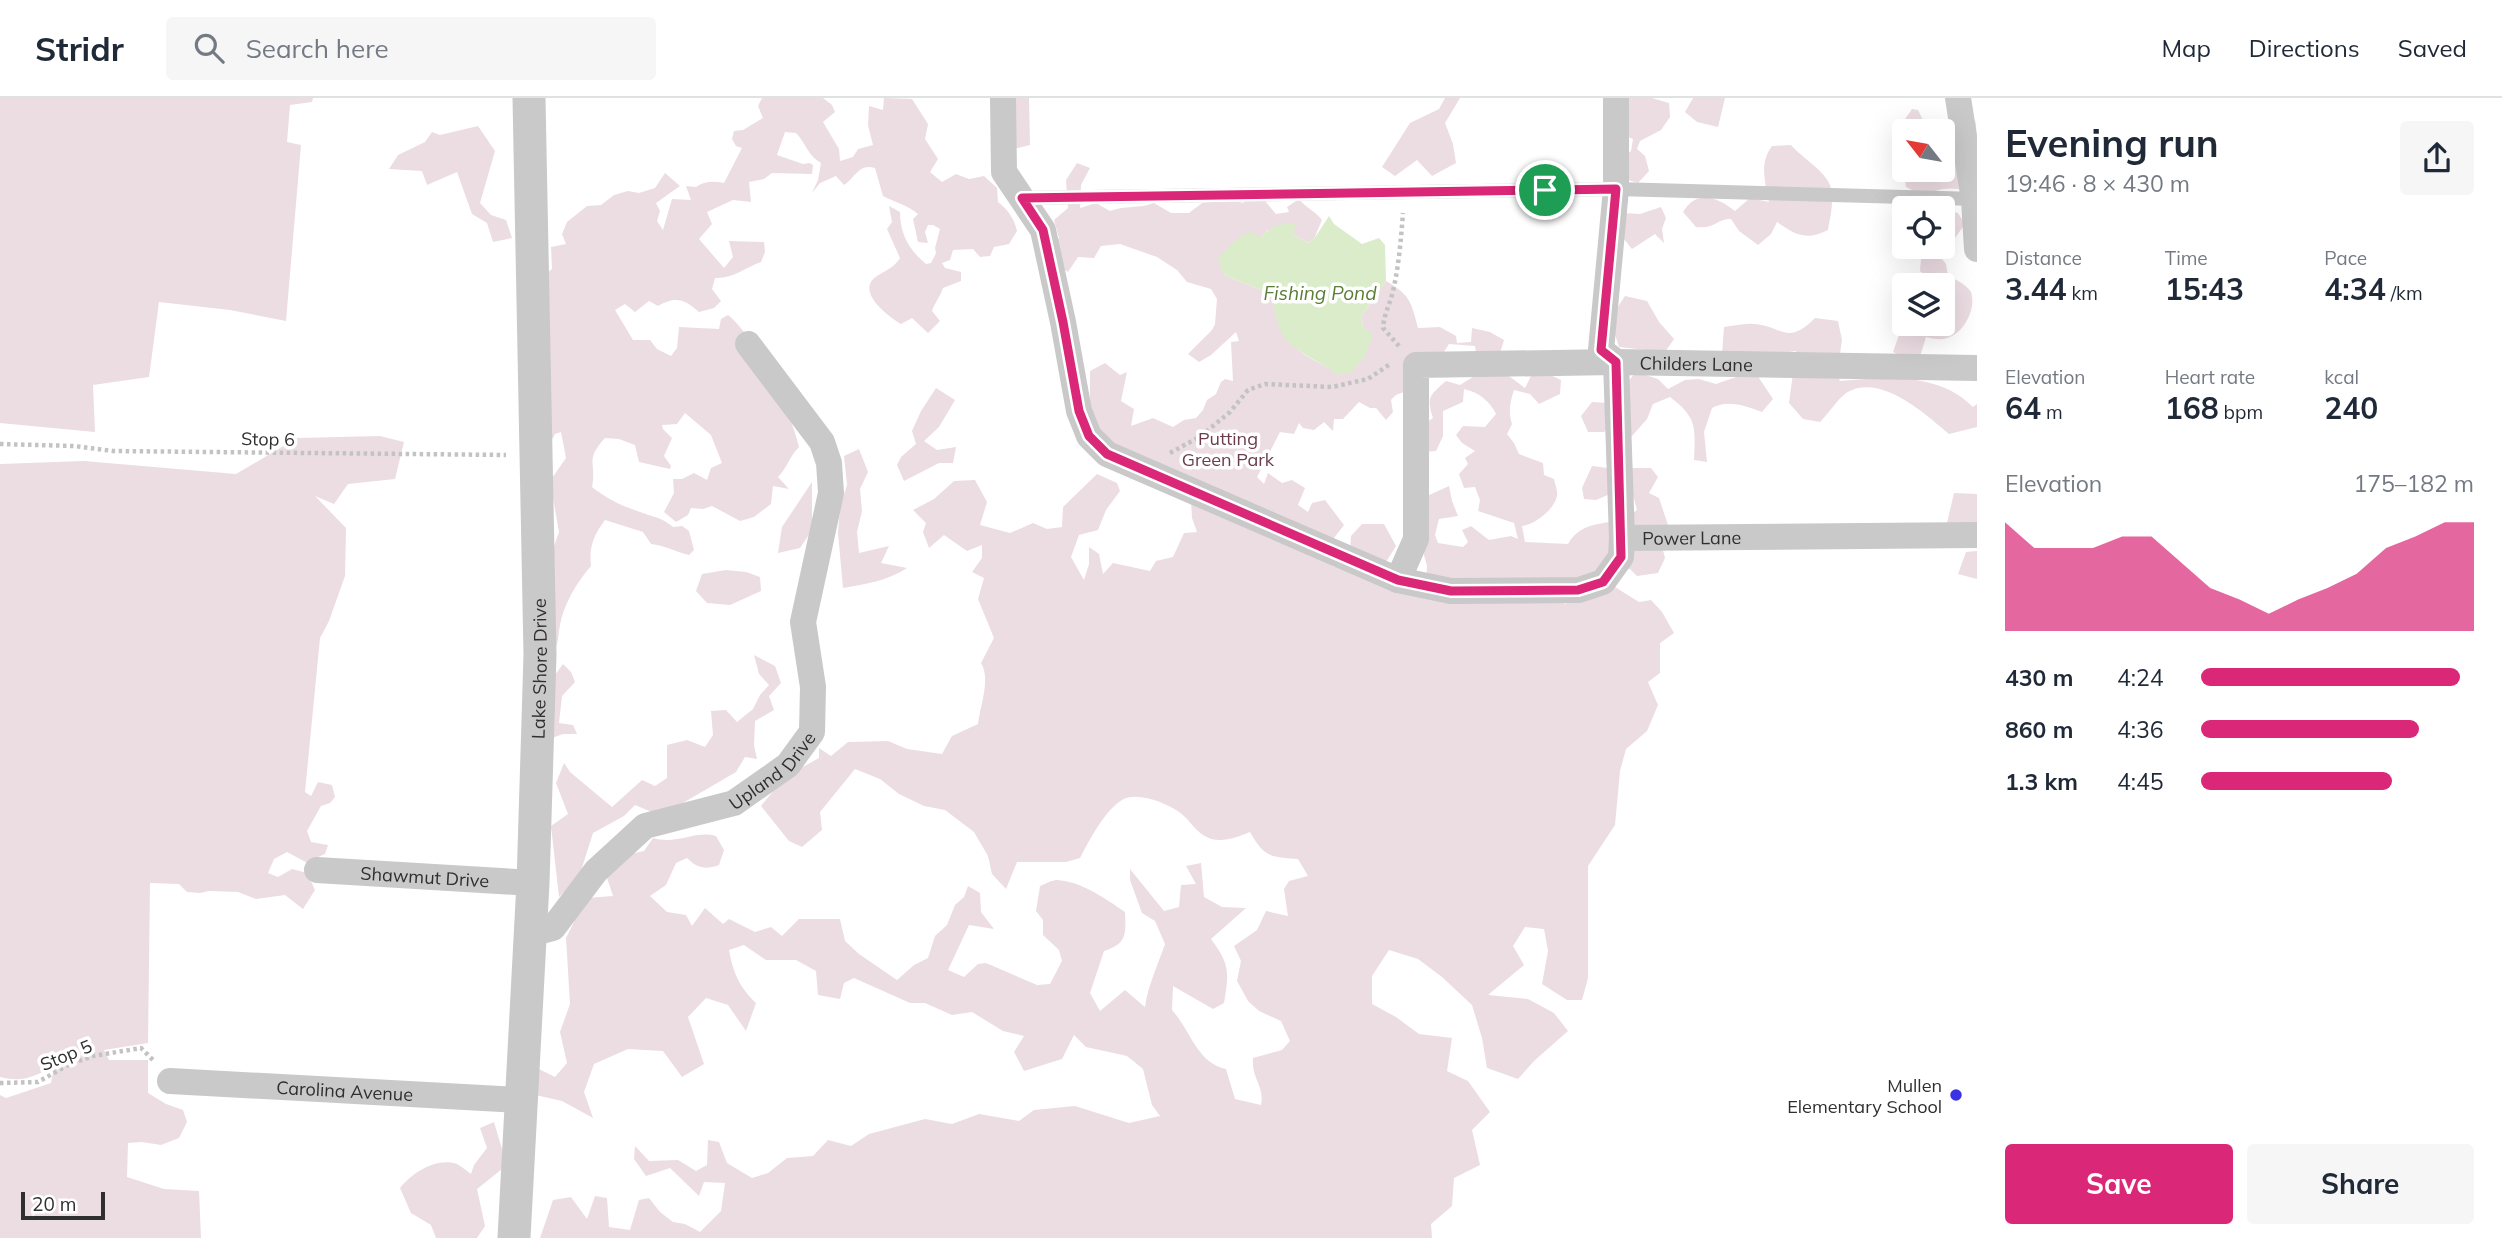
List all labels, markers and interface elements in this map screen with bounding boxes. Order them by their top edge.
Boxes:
search box [166,17,656,80]
text: Stridr [35,28,124,69]
icon: search [190,29,228,67]
text: Search here [246,32,389,65]
text: Map [2161,33,2211,63]
text: Directions [2249,33,2360,63]
text: Saved [2398,33,2467,63]
north arrow [1892,119,1955,182]
map controls [1892,119,1955,336]
text: Evening run [2005,119,2219,167]
button: share [2400,121,2474,195]
pin [1515,160,1575,220]
text: 19:46 · 8 × 430 m [2005,169,2190,198]
icon: arrive [1526,171,1564,209]
button: locate [1892,196,1955,259]
text: Distance [2005,246,2082,270]
text: Time [2165,246,2208,270]
text: Pace [2324,246,2367,270]
text: 3.44 [2005,270,2066,308]
text: 15:43 [2165,270,2244,308]
text: 4:34 [2324,270,2386,308]
button: layers [1892,273,1955,336]
water label: Fishing Pond [1263,281,1377,305]
text: km [2066,281,2098,305]
text: /km [2386,281,2423,305]
street label: Childers Lane [1639,351,1753,376]
text: Elevation [2005,365,2085,389]
text: Heart rate [2165,365,2255,389]
text: kcal [2324,365,2359,389]
text: 64 [2005,389,2041,427]
text: 168 [2165,389,2219,427]
text: 240 [2324,389,2378,427]
text: m [2041,400,2063,424]
text: bpm [2219,400,2263,424]
street label: Stop 6 [241,427,295,451]
park label: Putting Green Park [1182,427,1275,471]
text: Elevation [2005,469,2102,498]
text: 175–182 m [2353,469,2474,498]
street label: Power Lane [1642,525,1741,549]
street label: Lake Shore Drive [526,598,552,739]
text: 430 m [2005,663,2073,692]
text: 4:24 [2117,663,2164,692]
text: 860 m [2005,715,2073,744]
text: 4:36 [2117,715,2164,744]
street label: Upland Drive [724,727,820,815]
text: 1.3 km [2005,767,2078,796]
text: 4:45 [2117,767,2164,796]
street label: Shawmut Drive [360,861,490,892]
street label: Stop 5 [37,1034,96,1076]
place label: Mullen Elementary School [1787,1074,1942,1118]
street label: Carolina Avenue [276,1075,414,1106]
marker: Mullen Elementary School [1948,1087,1964,1103]
button: Save [2005,1144,2233,1224]
button: Share [2247,1144,2474,1224]
scale bar [21,1189,105,1221]
text: 20 m [32,1192,76,1216]

